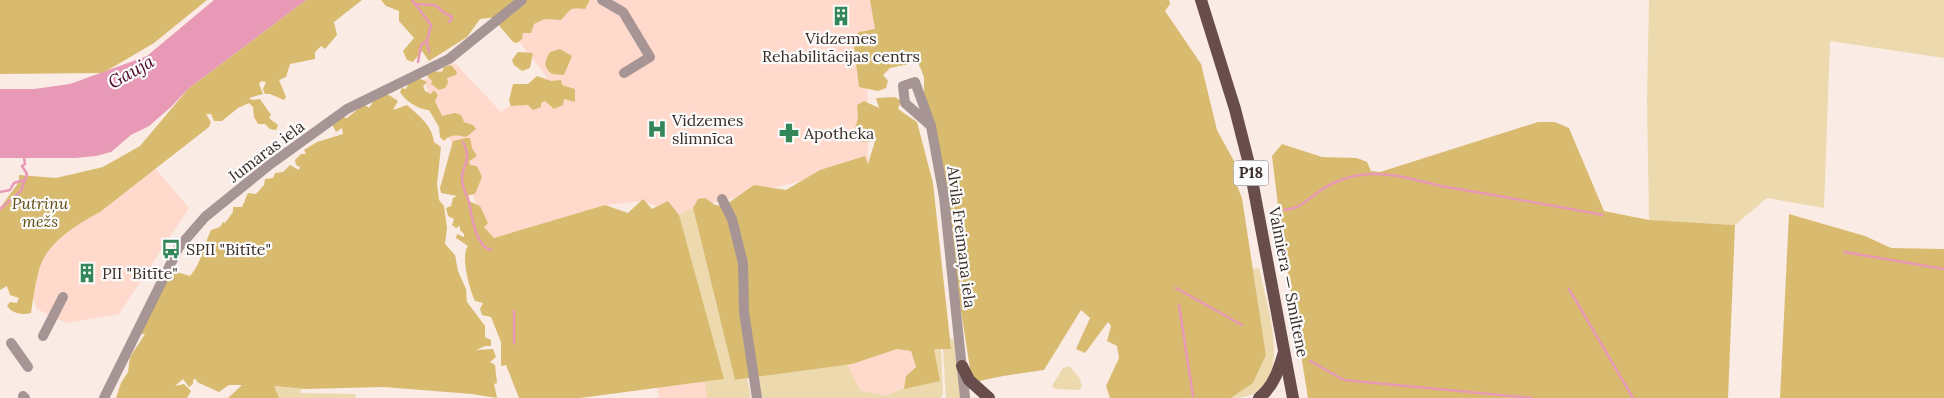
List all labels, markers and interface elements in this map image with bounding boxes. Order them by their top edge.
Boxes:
building icon: Vidzemes Rehabilitācijas centrs [830,5,852,27]
place label: Vidzemes Rehabilitācijas centrs [762,28,920,66]
water label: Gauja [104,50,158,94]
place label: Vidzemes slimnīca [671,110,743,148]
street label: Jumaras iela [223,116,308,187]
hospital icon: Vidzemes slimnīca [646,118,668,140]
pharmacy icon: Apotheka [778,122,800,144]
place label: Apotheka [803,123,874,143]
road number: P18 [1234,160,1268,186]
street label: Alvila Freimaņa iela [942,164,981,309]
park label: Putriņu mežs [12,193,69,231]
street label: Valmiera — Smiltene [1264,204,1313,359]
bus stop icon: SPII "Bitīte" [160,238,182,260]
place label: SPII "Bitīte" [186,239,271,259]
building icon: PII "Bitīte" [76,262,98,284]
place label: PII "Bitīte" [102,263,178,283]

